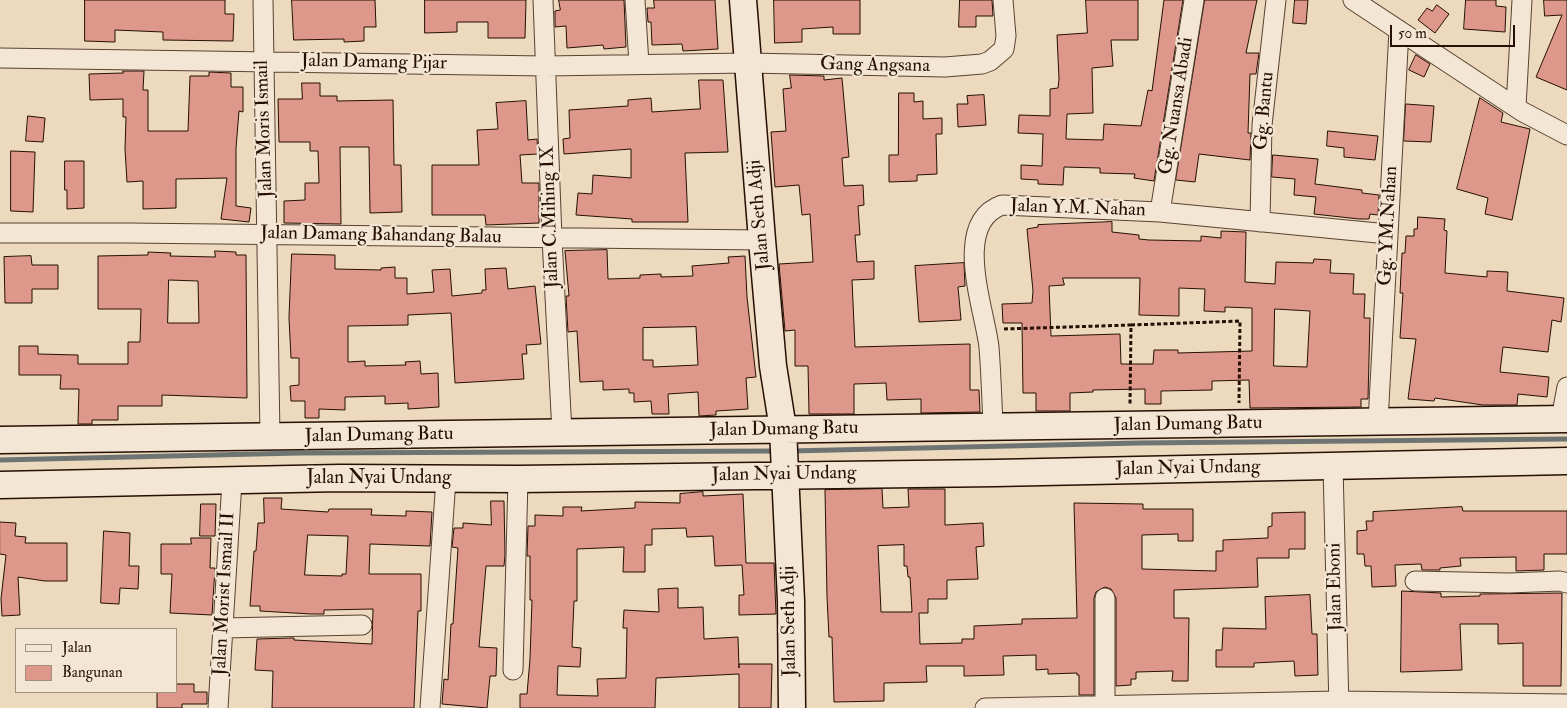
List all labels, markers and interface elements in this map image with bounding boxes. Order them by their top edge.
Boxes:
scale bar [1392,15,1517,47]
text: 50 m [1398,24,1427,43]
street label: Gg. Nuansa Abadi [1155,36,1199,176]
street label: Jalan Damang Pijar [301,50,447,76]
street label: Gang Angsana [820,54,930,78]
street label: Jalan Moris Ismail [251,60,279,198]
street label: Gg. Bantu [1250,71,1280,151]
street label: Jalan C.Mihing IX [537,145,565,289]
street label: Jalan Seth Adji [744,159,776,271]
street label: Gg. YM.Nahan [1374,166,1404,286]
street label: Jalan Y.M. Nahan [1010,195,1146,223]
street label: Jalan Damang Bahandang Balau [260,222,502,250]
street label: Jalan Dumang Batu [1113,412,1263,438]
street label: Jalan Dumang Batu [709,417,859,443]
street label: Jalan Dumang Batu [304,423,454,449]
street label: Jalan Nyai Undang [1115,456,1261,482]
street label: Jalan Nyai Undang [711,462,857,488]
street label: Jalan Nyai Undang [307,468,451,490]
street label: Jalan Morist Ismail II [209,512,241,676]
street label: Jalan Eboni [1324,543,1348,631]
street label: Jalan Seth Adji [778,565,802,677]
legend [15,628,178,693]
text: Jalan [62,638,92,657]
text: Bangunan [62,663,123,682]

